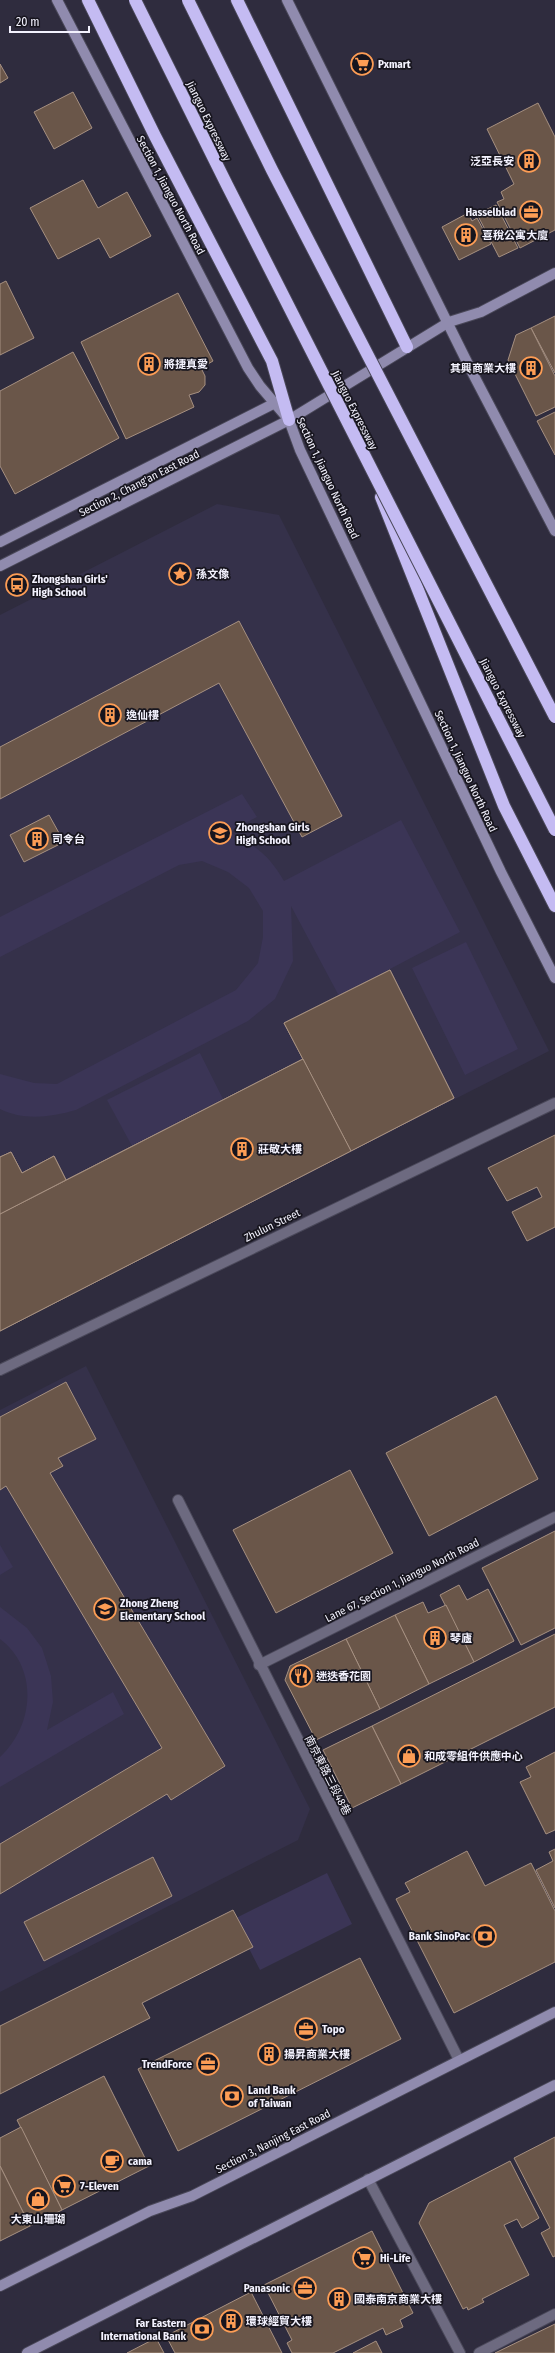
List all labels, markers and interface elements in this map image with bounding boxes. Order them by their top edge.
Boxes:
scale bar [10,8,89,34]
text: 20 m [16,15,40,29]
supermarket icon: Pxmart [349,51,375,77]
place label: Pxmart [378,58,411,71]
street label: Jianguo Expressway [184,79,234,163]
street label: Section 1, Jianguo North Road [134,134,207,257]
building icon: 泛亞長安 [516,148,542,174]
place label: 泛亞長安 [470,155,514,168]
office icon: Hasselblad [518,199,544,225]
place label: Hasselblad [465,206,516,219]
building icon: 喜稅公寓大廈 [453,222,479,248]
place label: 喜稅公寓大廈 [482,229,548,242]
building icon: 將捷真愛 [136,351,162,377]
building icon: 其興商業大樓 [518,355,544,381]
place label: 將捷真愛 [164,358,208,371]
place label: 其興商業大樓 [450,362,516,375]
street label: Jianguo Expressway [329,368,380,452]
street label: Section 1, Jianguo North Road [294,415,361,541]
street label: Section 2, Chang'an East Road [77,447,202,520]
place icon: 孫文像 [167,561,193,587]
place label: 孫文像 [196,568,230,581]
bus stop icon: Zhongshan Girls' High School [4,572,30,598]
place label: Zhongshan Girls' High School [32,573,108,599]
street label: Jianguo Expressway [477,656,528,740]
building icon: 逸仙樓 [97,702,123,728]
street label: Section 1, Jianguo North Road [432,708,499,834]
place label: 逸仙樓 [126,709,159,722]
school or university icon: Zhongshan Girls High School [207,820,233,846]
place label: Zhongshan Girls High School [236,821,310,847]
building icon: 司令台 [24,826,50,852]
place label: 司令台 [52,833,85,846]
building icon: 莊敬大樓 [229,1136,255,1162]
place label: 莊敬大樓 [258,1143,302,1156]
street label: Zhulun Street [242,1206,303,1245]
street label: Lane 67, Section 1, Jianguo North Road [323,1536,481,1625]
school or university icon: Zhong Zheng Elementary School [92,1596,118,1622]
place label: Zhong Zheng Elementary School [120,1597,206,1623]
building icon: 琴廬 [422,1625,448,1651]
place label: 琴廬 [450,1632,472,1645]
restaurant icon: 迷迭香花園 [288,1663,314,1689]
place label: 迷迭香花園 [316,1670,371,1683]
street label: 南京東路三段48巷 [302,1733,353,1817]
shop icon: 和成零組件供應中心 [396,1743,422,1769]
place label: 和成零組件供應中心 [424,1750,523,1763]
bank icon: Bank SinoPac [472,1923,498,1949]
place label: Bank SinoPac [409,1930,470,1943]
office icon: Topo [293,2016,319,2042]
place label: Topo [322,2023,345,2036]
building icon: 揚昇商業大樓 [256,2041,282,2067]
place label: 揚昇商業大樓 [284,2048,350,2061]
office icon: TrendForce [195,2051,221,2077]
place label: TrendForce [142,2058,192,2071]
bank icon: Land Bank of Taiwan [219,2083,245,2109]
place label: Land Bank of Taiwan [248,2084,296,2110]
street label: Section 3, Nanjing East Road [214,2107,333,2176]
cafe icon: cama [99,2148,125,2174]
place label: cama [128,2155,153,2168]
supermarket icon: 7-Eleven [51,2173,77,2199]
place label: 7-Eleven [80,2180,119,2193]
shop icon: 大東山珊瑚 [25,2186,51,2212]
place label: 大東山珊瑚 [11,2213,66,2226]
supermarket icon: Hi-Life [351,2245,377,2271]
place label: Hi-Life [380,2252,411,2265]
office icon: Panasonic [292,2275,318,2301]
place label: Panasonic [244,2282,290,2295]
building icon: 國泰南京商業大樓 [326,2286,352,2312]
place label: 國泰南京商業大樓 [354,2293,442,2306]
building icon: 環球經貿大樓 [218,2308,244,2334]
place label: 環球經貿大樓 [246,2315,312,2328]
bank icon: Far Eastern International Bank [189,2316,215,2342]
place label: Far Eastern International Bank [101,2317,186,2343]

